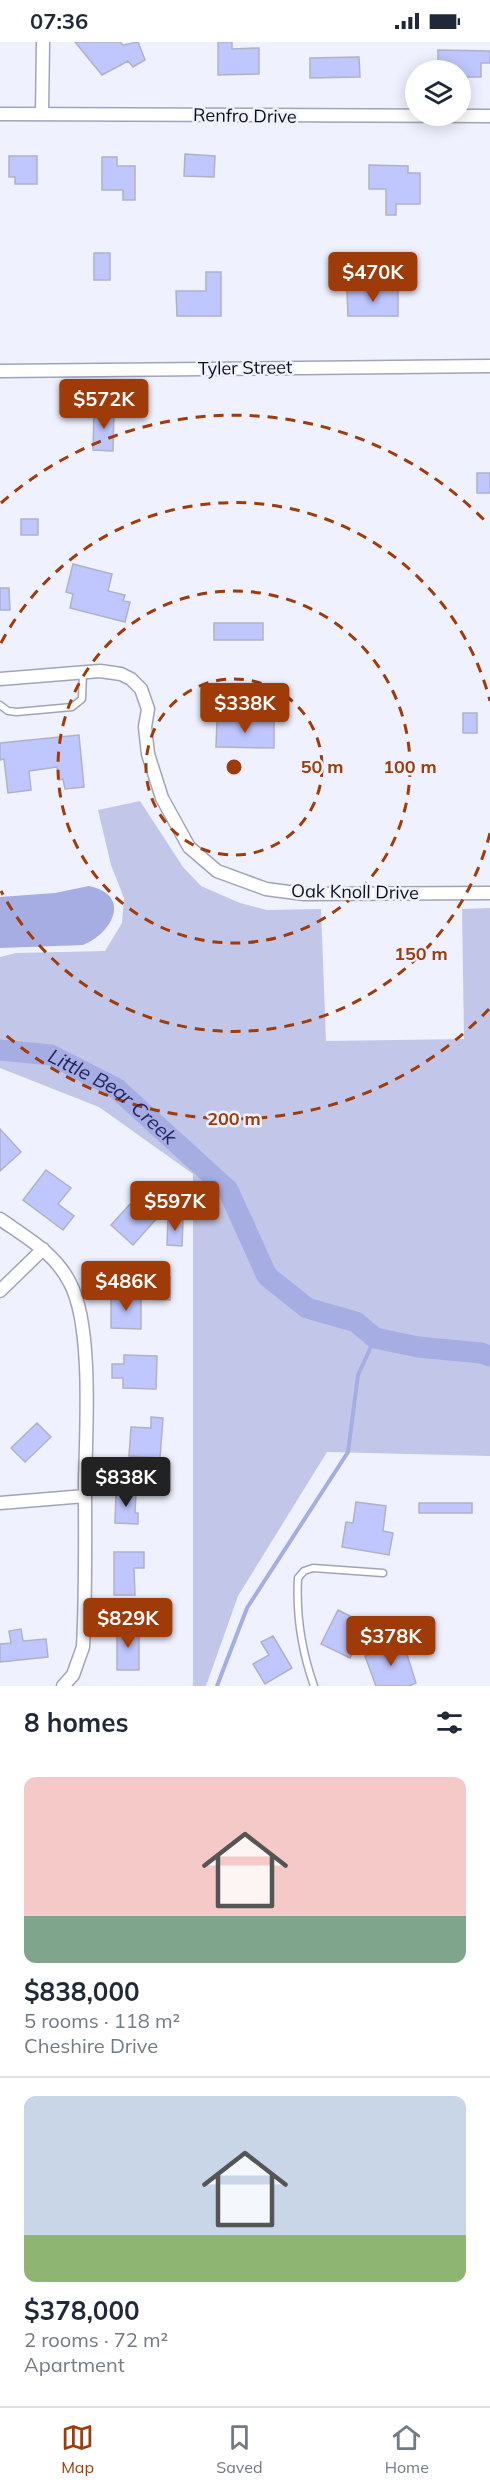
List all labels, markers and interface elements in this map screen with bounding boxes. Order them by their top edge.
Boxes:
text: 07:36 [30,7,88,35]
map controls [405,60,471,126]
button: layers [405,60,471,126]
street label: Renfro Drive [193,103,297,128]
pin: $470K [331,252,415,303]
text: $470K [342,259,404,284]
street label: Tyler Street [198,355,292,380]
pin: $572K [62,379,146,430]
text: $572K [73,386,135,411]
pin: $338K [203,683,287,734]
text: $338K [214,690,276,715]
text: 50 m [301,755,343,778]
text: 100 m [383,755,437,778]
centre of rings [224,757,244,777]
street label: Oak Knoll Drive [291,879,419,904]
text: 150 m [394,942,448,965]
water label: Little Bear Creek [44,1043,183,1150]
text: 200 m [207,1107,261,1130]
pin: $597K [133,1181,217,1232]
text: $597K [144,1188,206,1213]
pin: $486K [84,1261,168,1312]
text: $486K [95,1268,157,1293]
pin: $838K [84,1457,168,1508]
text: $838K [95,1464,157,1489]
pin: $829K [86,1598,170,1649]
text: $829K [97,1605,159,1630]
pin: $378K [349,1616,433,1667]
text: $378K [360,1623,422,1648]
text: 8 homes [24,1706,128,1739]
icon: filters [433,1706,466,1739]
icon: home [191,1816,299,1924]
text: $838,000 [24,1975,140,2008]
text: 5 rooms · 118 m² [24,2008,180,2033]
text: Cheshire Drive [24,2033,158,2058]
icon: home [191,2135,299,2243]
text: $378,000 [24,2294,140,2327]
text: 2 rooms · 72 m² [24,2327,168,2352]
text: Apartment [24,2352,125,2377]
tab: Map [61,2421,94,2477]
tab: Saved [216,2421,263,2477]
tab: Home [385,2421,429,2477]

